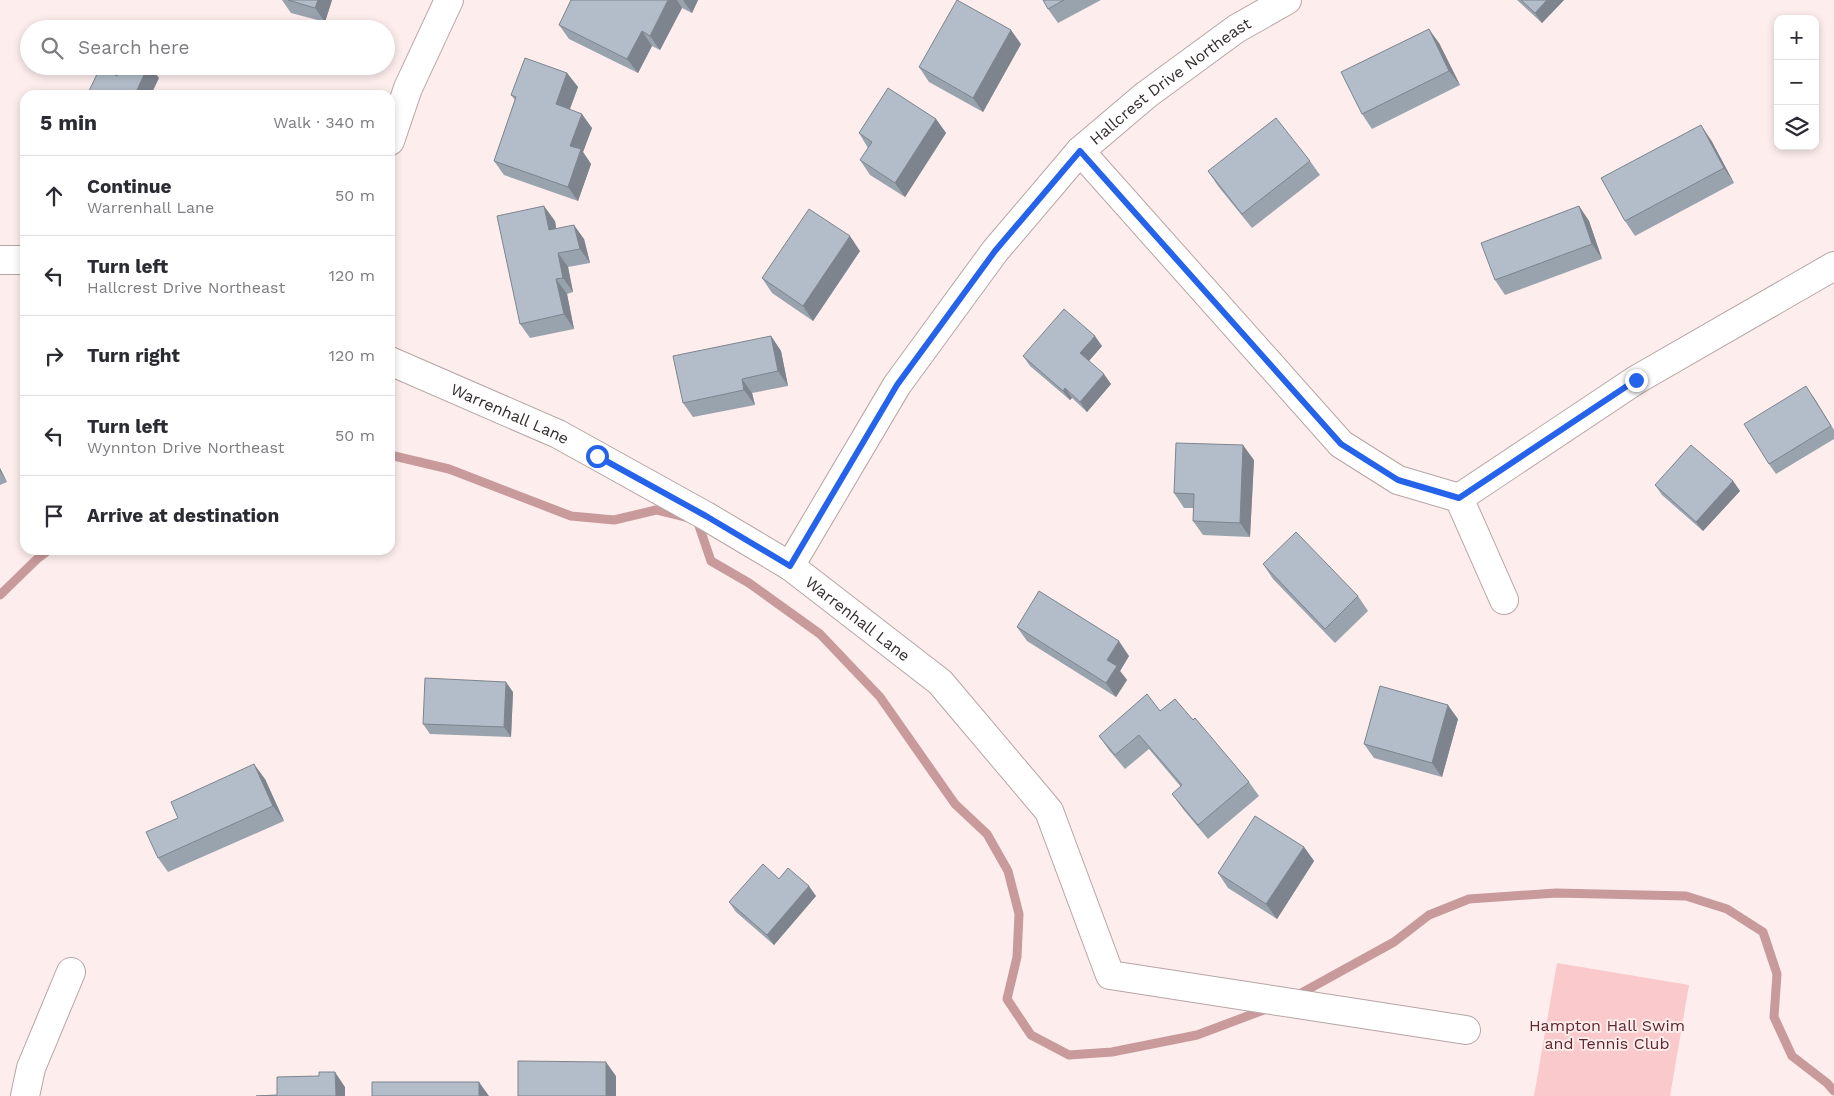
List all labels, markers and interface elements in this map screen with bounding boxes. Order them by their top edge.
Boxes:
street label: Hallcrest Drive Northeast [1086,13,1254,148]
map controls [1774,15,1819,150]
button: + [1774,15,1819,60]
search box [20,20,395,75]
icon: search [38,34,66,62]
text: Search here [78,36,189,59]
button: − [1774,60,1819,105]
button: layers [1774,105,1819,150]
text: 5 min [40,110,97,135]
text: Walk · 340 m [273,113,375,132]
text: Continue [87,175,171,198]
icon: ahead [40,182,68,210]
text: 50 m [335,186,375,205]
text: Warrenhall Lane [87,198,214,217]
text: Turn left [87,255,168,278]
icon: left [40,262,68,290]
text: 120 m [329,266,375,285]
text: Hallcrest Drive Northeast [87,278,285,297]
icon: right [40,342,68,370]
text: Turn right [87,344,180,367]
text: 120 m [329,346,375,365]
route end [1625,369,1648,392]
street label: Warrenhall Lane [448,379,573,448]
text: Turn left [87,415,168,438]
icon: left [40,422,68,450]
text: 50 m [335,426,375,445]
text: Wynnton Drive Northeast [87,438,285,457]
route start [586,445,609,468]
icon: arrive [40,502,68,530]
text: Arrive at destination [87,504,279,527]
street label: Warrenhall Lane [802,572,914,665]
park label: Hampton Hall Swim and Tennis Club [1529,1016,1685,1053]

